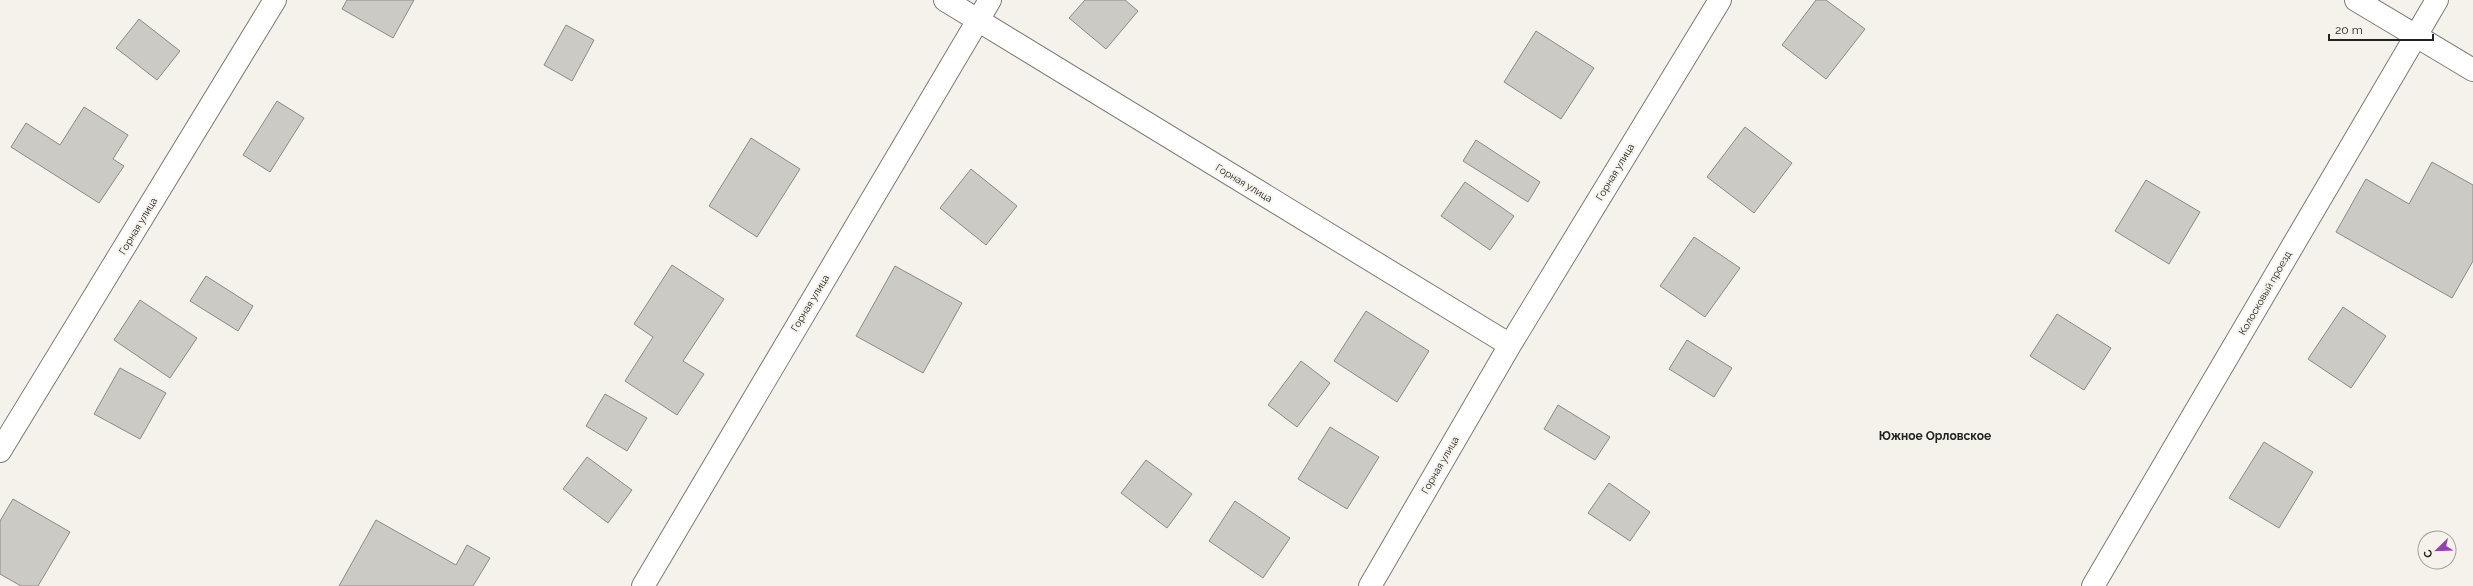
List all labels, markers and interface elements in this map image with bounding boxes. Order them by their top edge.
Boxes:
scale bar [2329,16,2433,42]
text: 20 m [2335,23,2363,37]
street label: Горная улица [1594,142,1636,202]
street label: Горная улица [1214,162,1274,204]
street label: Горная улица [117,196,159,256]
street label: Колосковый проезд [2237,249,2294,337]
street label: Горная улица [789,273,831,333]
district label: Южное Орловское [1879,429,1991,443]
street label: Горная улица [1419,434,1461,496]
north arrow [2417,530,2457,570]
text: С [2421,547,2436,560]

